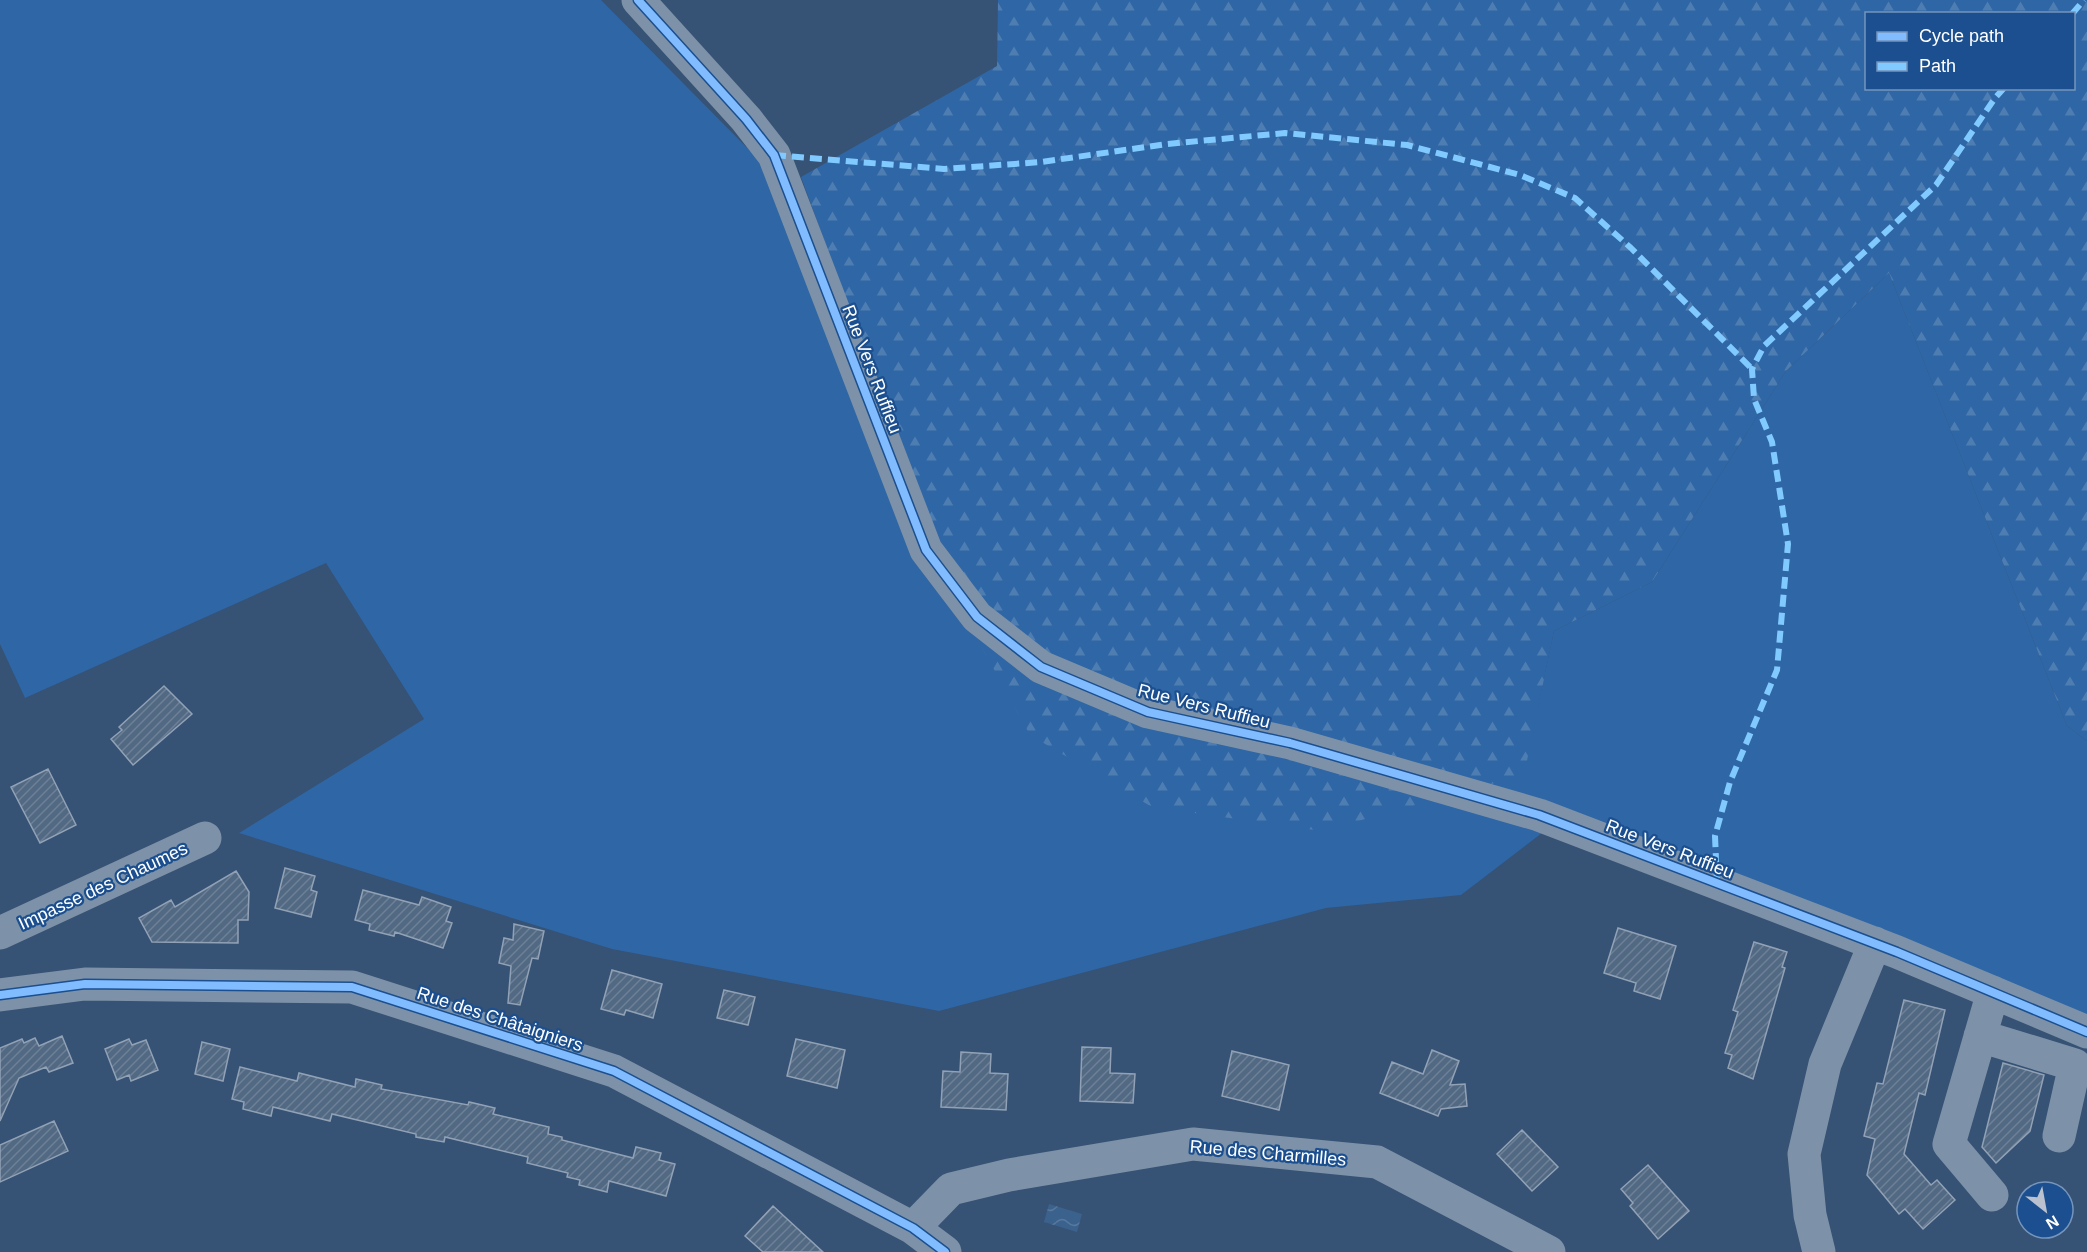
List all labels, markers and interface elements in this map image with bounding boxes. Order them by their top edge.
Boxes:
legend [1865,12,2075,90]
text: Cycle path [1919,26,2004,46]
text: Path [1919,56,1956,76]
street label: Rue Vers Ruffieu [838,302,906,436]
street label: Rue Vers Ruffieu [1136,680,1272,732]
street label: Rue Vers Ruffieu [1603,815,1737,883]
street label: Impasse des Chaumes [15,838,191,934]
street label: Rue des Châtaigniers [415,983,585,1055]
street label: Rue des Charmilles [1189,1136,1347,1170]
north arrow [2015,1180,2075,1240]
text: N [2043,1212,2062,1233]

